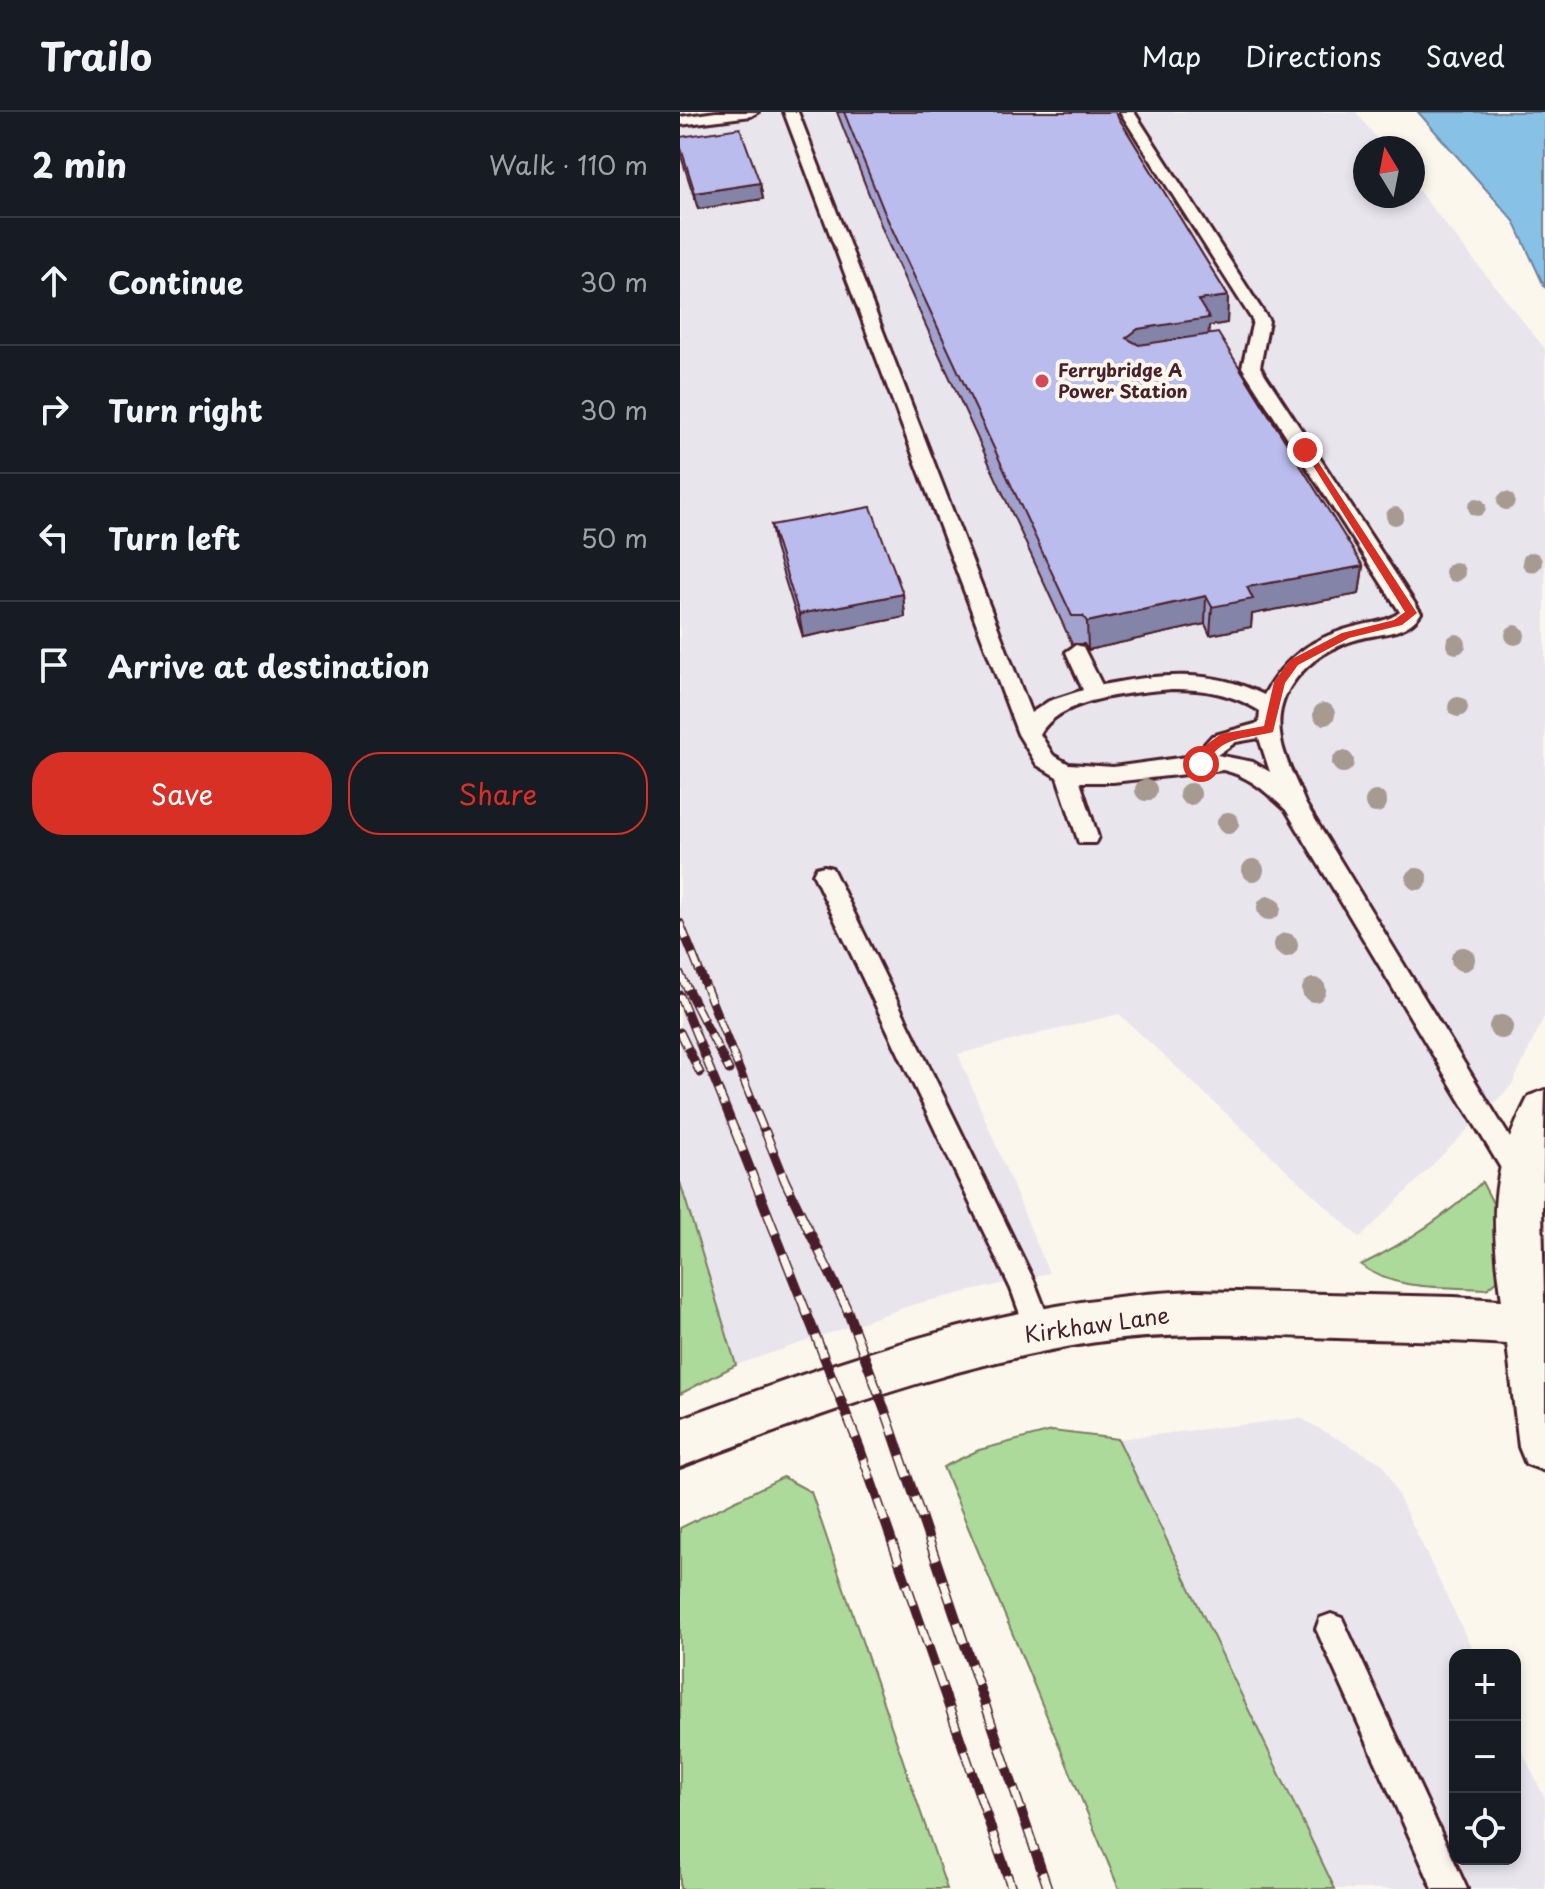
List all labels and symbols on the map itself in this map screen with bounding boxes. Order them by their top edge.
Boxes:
north arrow [1353,136,1425,208]
place label: Ferrybridge A Power Station [1058,356,1188,404]
marker: Ferrybridge A Power Station [1033,372,1051,390]
route end [1287,432,1323,468]
route start [1183,746,1219,782]
street label: Kirkhaw Lane [1022,1297,1171,1350]

